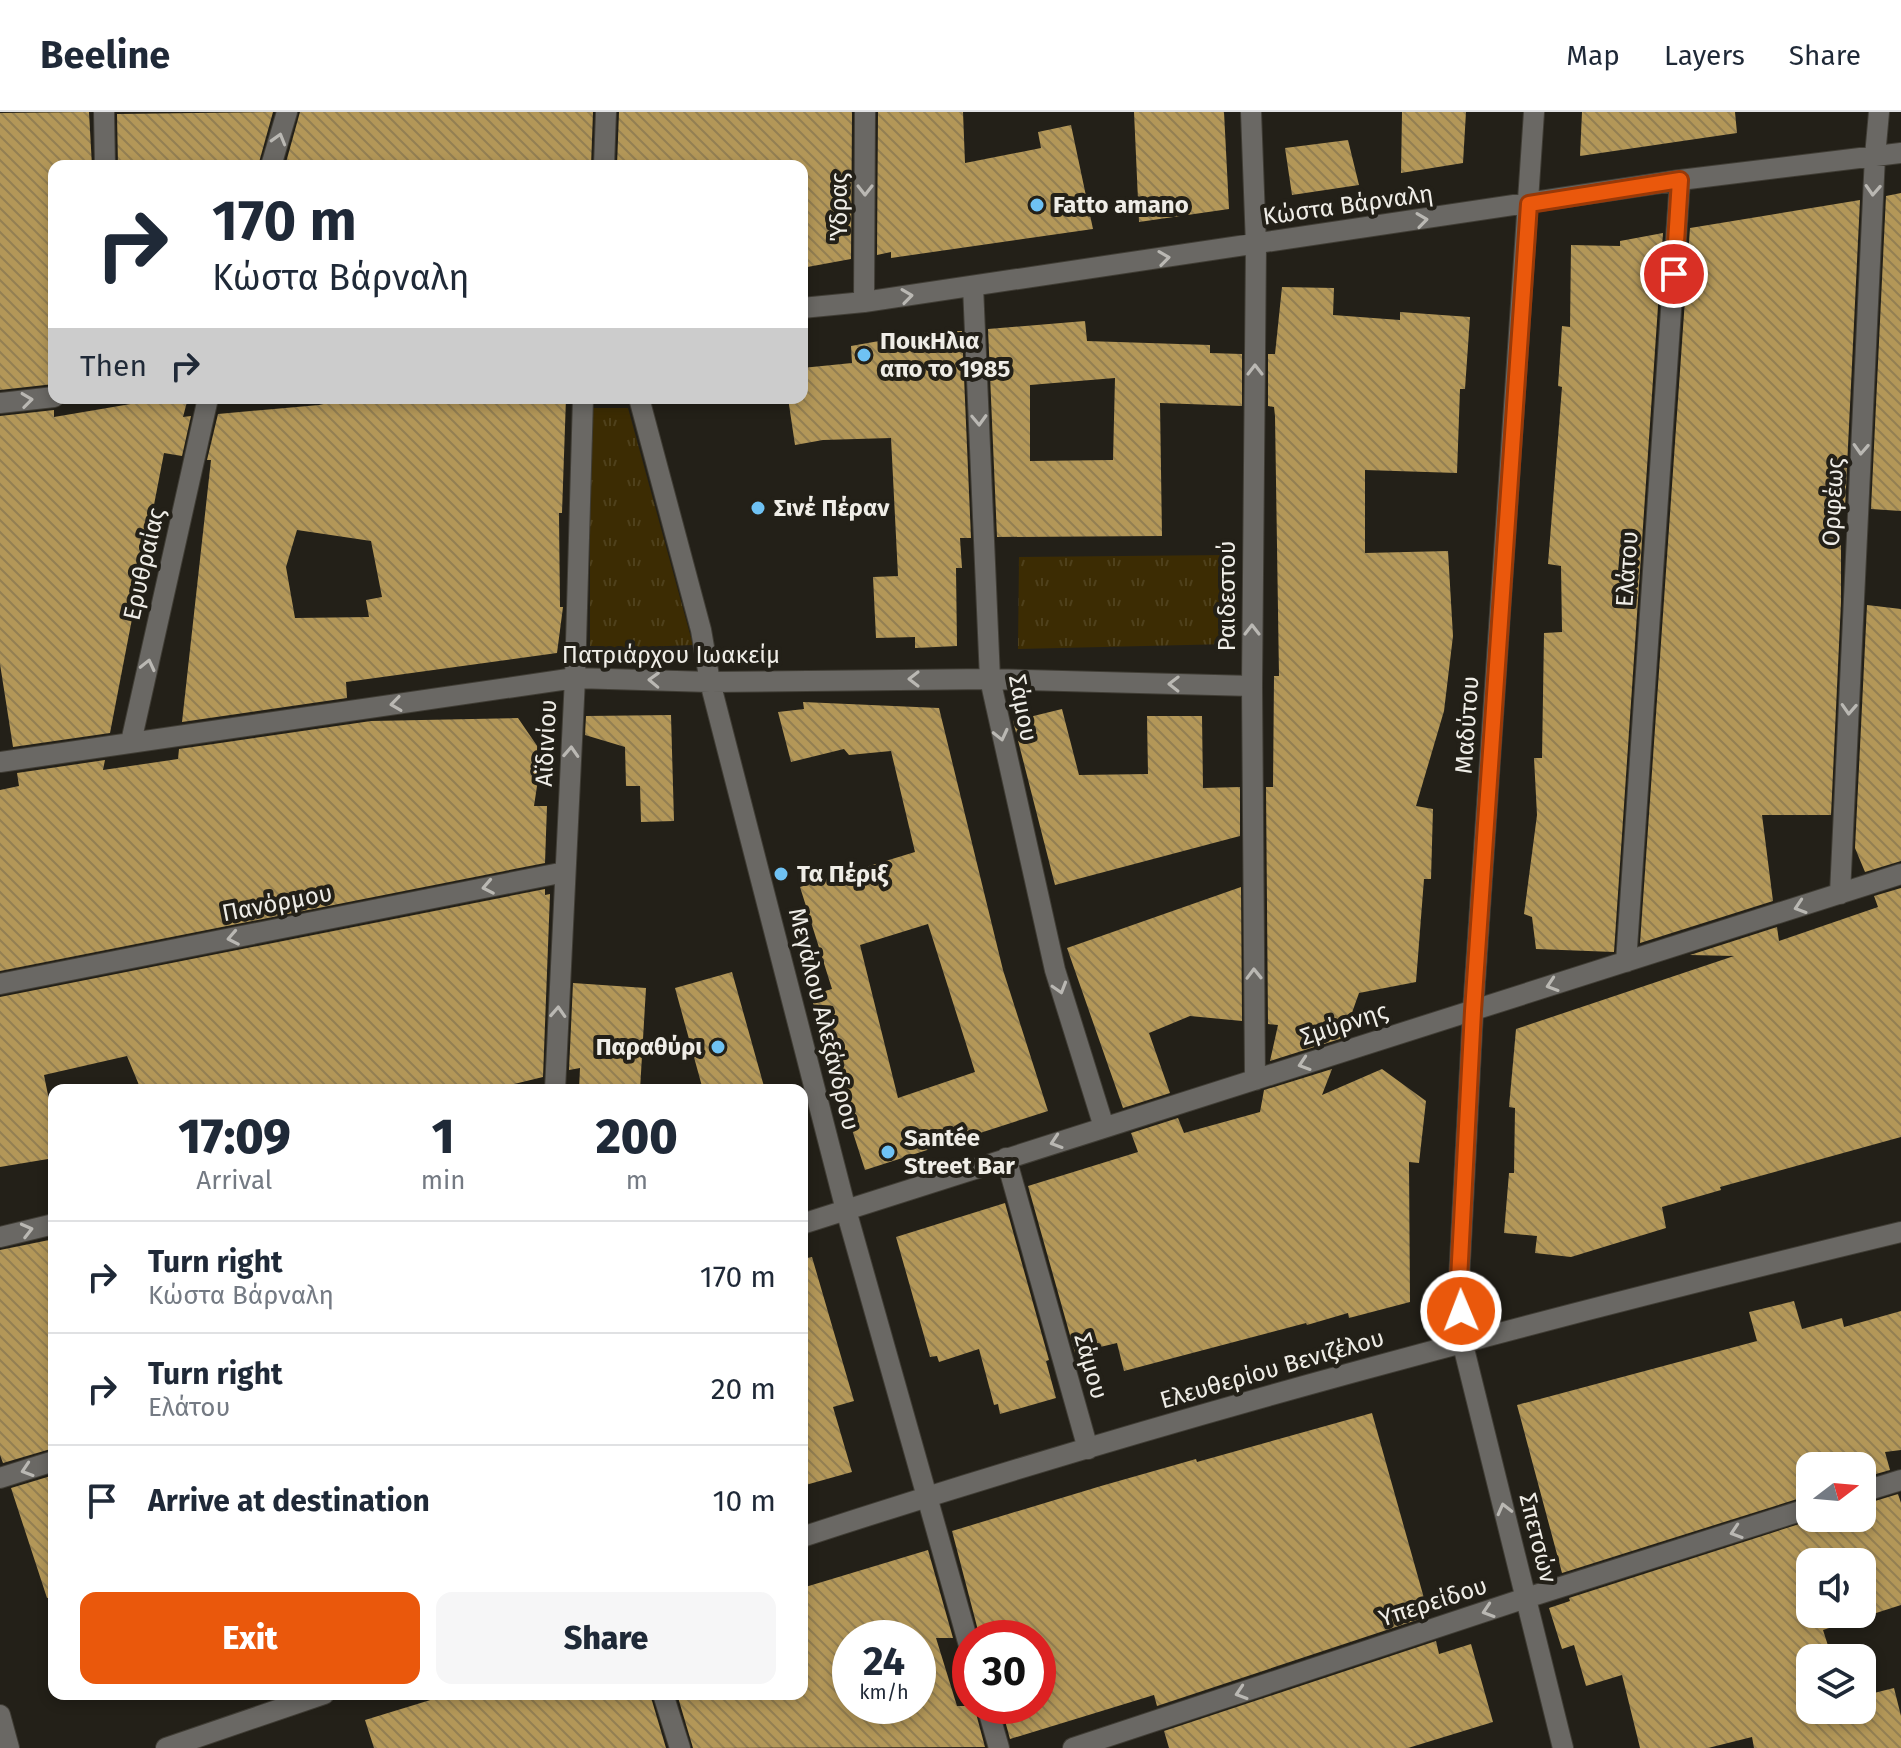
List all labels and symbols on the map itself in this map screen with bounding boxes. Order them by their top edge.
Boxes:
one-way arrow [270,133,286,146]
street label: Ύδρας [825,172,853,242]
street label: Κώστα Βάρναλη [1261,179,1435,231]
one-way arrow [856,184,874,197]
one-way arrow [1865,184,1882,197]
place label: Fatto amano [1053,191,1189,219]
marker: Fatto amano [1028,196,1046,214]
one-way arrow [1415,212,1429,229]
pin [1640,240,1708,308]
one-way arrow [1158,250,1171,267]
one-way arrow [900,288,914,305]
place label: ΠοικΗλια απο το 1985 [880,327,1010,383]
marker: ΠοικΗλια απο το 1985 [855,346,873,364]
one-way arrow [1246,363,1263,376]
one-way arrow [20,392,34,409]
one-way arrow [970,414,987,427]
one-way arrow [1853,443,1870,456]
street label: Ορφέως [1817,457,1849,547]
place label: Σινέ Πέραν [774,494,890,522]
marker: Σινέ Πέραν [749,499,767,517]
street label: Ερυθραίας [117,505,171,623]
street label: Ελάτου [1610,530,1644,608]
street label: Ραιδεστού [1213,541,1241,651]
one-way arrow [1243,623,1261,636]
street label: Πατριάρχου Ιωακείμ [562,641,780,669]
one-way arrow [139,659,156,673]
one-way arrow [647,671,660,689]
one-way arrow [907,671,920,688]
street label: Σάμου [1003,672,1043,744]
one-way arrow [1167,675,1180,692]
street label: Μαδύτου [1450,675,1484,775]
one-way arrow [389,695,403,712]
street label: Αϊδινίου [530,699,562,787]
one-way arrow [1840,703,1857,716]
one-way arrow [992,727,1009,741]
one-way arrow [562,745,579,758]
place label: Τα Πέριξ [797,860,889,888]
marker: Τα Πέριξ [772,865,790,883]
one-way arrow [482,878,495,895]
street label: Πανόρμου [219,879,335,927]
one-way arrow [1794,897,1808,913]
street label: Μεγάλου Αλεξάνδρου [783,905,865,1133]
one-way arrow [227,929,241,946]
one-way arrow [1246,967,1263,980]
one-way arrow [1546,976,1560,992]
one-way arrow [1051,980,1067,994]
street label: Σμύρνης [1297,997,1391,1051]
one-way arrow [550,1005,567,1018]
place label: Παραθύρι [596,1033,702,1061]
marker: Παραθύρι [709,1038,727,1056]
one-way arrow [1298,1055,1312,1071]
place label: Santée Street Bar [904,1124,1015,1180]
one-way arrow [1050,1133,1064,1149]
marker: Santée Street Bar [879,1143,897,1161]
one-way arrow [20,1223,33,1240]
position arrow [1419,1269,1503,1353]
street label: Ελευθερίου Βενιζέλου [1157,1324,1387,1414]
street label: Σάμου [1068,1330,1114,1402]
north arrow [1796,1452,1876,1532]
one-way arrow [21,1461,34,1477]
street label: Σπετσών [1513,1490,1563,1586]
one-way arrow [1496,1503,1513,1517]
one-way arrow [1729,1523,1743,1539]
street label: Υπερείδου [1375,1571,1491,1633]
one-way arrow [1482,1601,1496,1617]
speed limit sign: 30 [952,1620,1056,1724]
one-way arrow [1235,1683,1249,1699]

